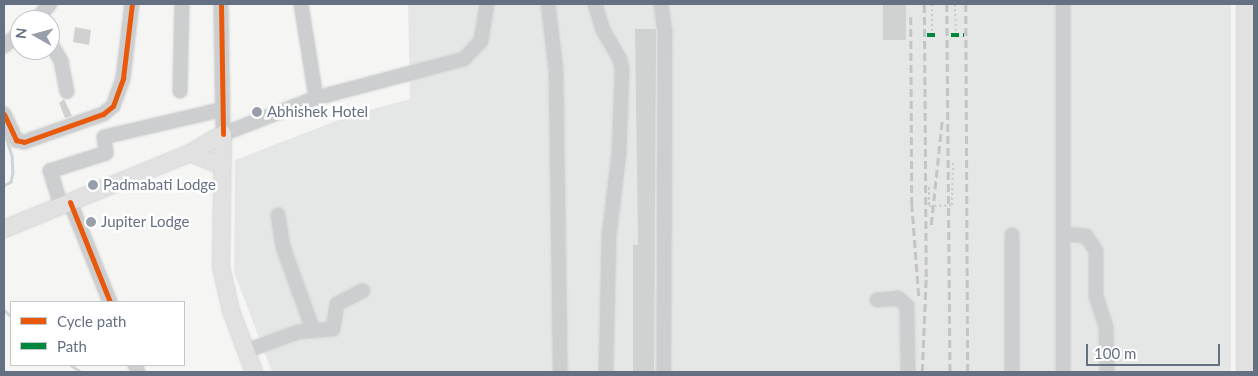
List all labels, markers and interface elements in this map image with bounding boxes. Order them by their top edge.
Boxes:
north arrow [10,10,60,60]
text: N [12,27,30,40]
place label: Abhishek Hotel [267,103,368,121]
marker: Abhishek Hotel [251,106,263,118]
place label: Padmabati Lodge [103,176,216,194]
marker: Padmabati Lodge [87,179,99,191]
place label: Jupiter Lodge [101,213,190,231]
marker: Jupiter Lodge [85,216,97,228]
legend [10,301,185,366]
text: Cycle path [57,312,126,330]
scale bar [1088,334,1222,366]
text: Path [57,337,87,355]
text: 100 m [1094,344,1136,362]

